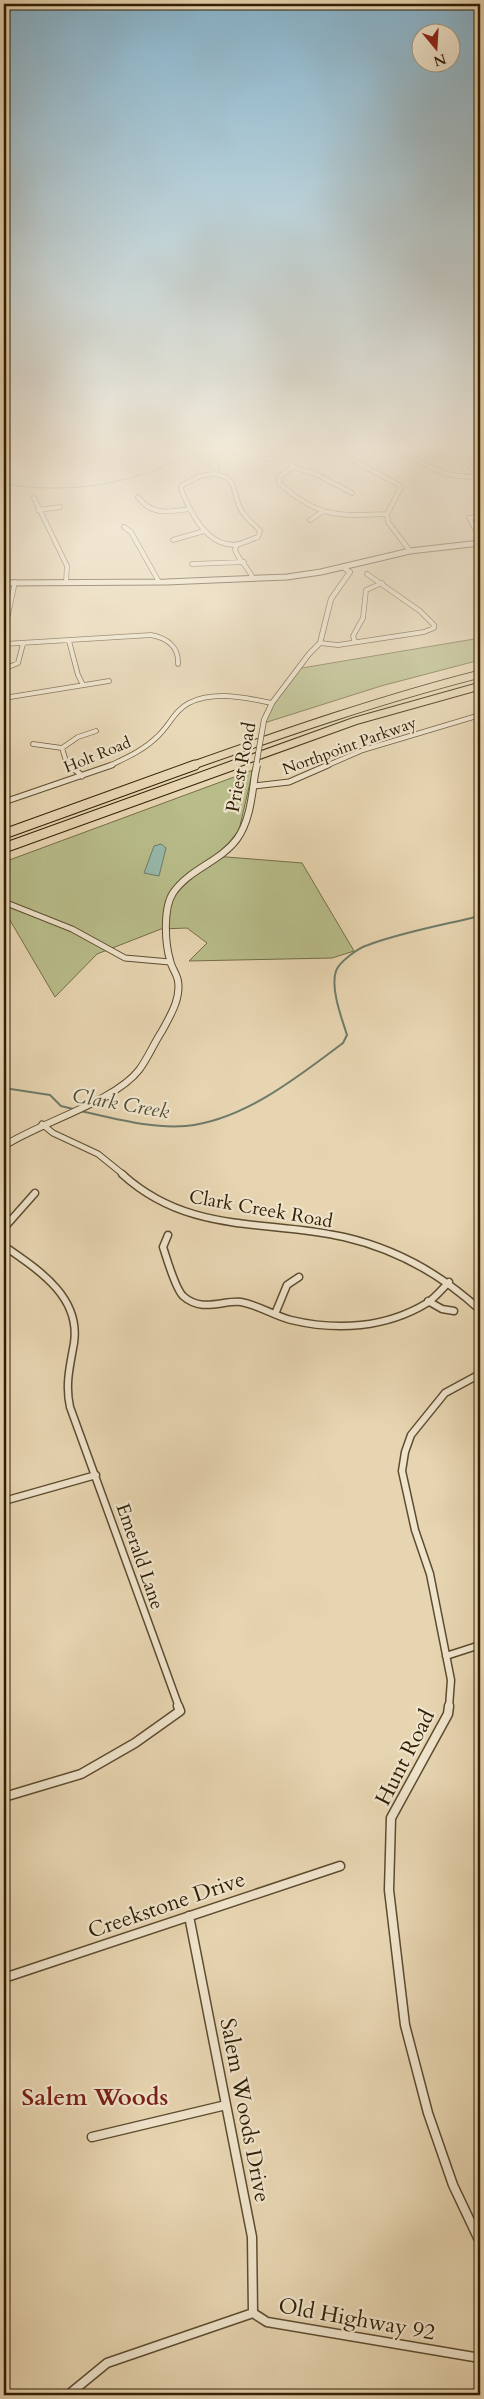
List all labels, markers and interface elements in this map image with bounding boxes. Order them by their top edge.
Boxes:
north arrow [412,22,462,72]
text: N [431,49,449,71]
street label: Northpoint Parkway [279,711,420,780]
street label: Priest Road [220,720,262,815]
street label: Holt Road [61,731,135,778]
water label: Clark Creek [70,1082,172,1125]
street label: Clark Creek Road [187,1184,335,1234]
street label: Emerald Lane [110,1500,170,1613]
street label: Hunt Road [368,1704,442,1811]
street label: Creekstone Drive [84,1864,249,1946]
street label: Salem Woods Drive [212,2016,278,2205]
district label: Salem Woods [22,2081,168,2114]
street label: Old Highway 92 [276,2290,437,2348]

